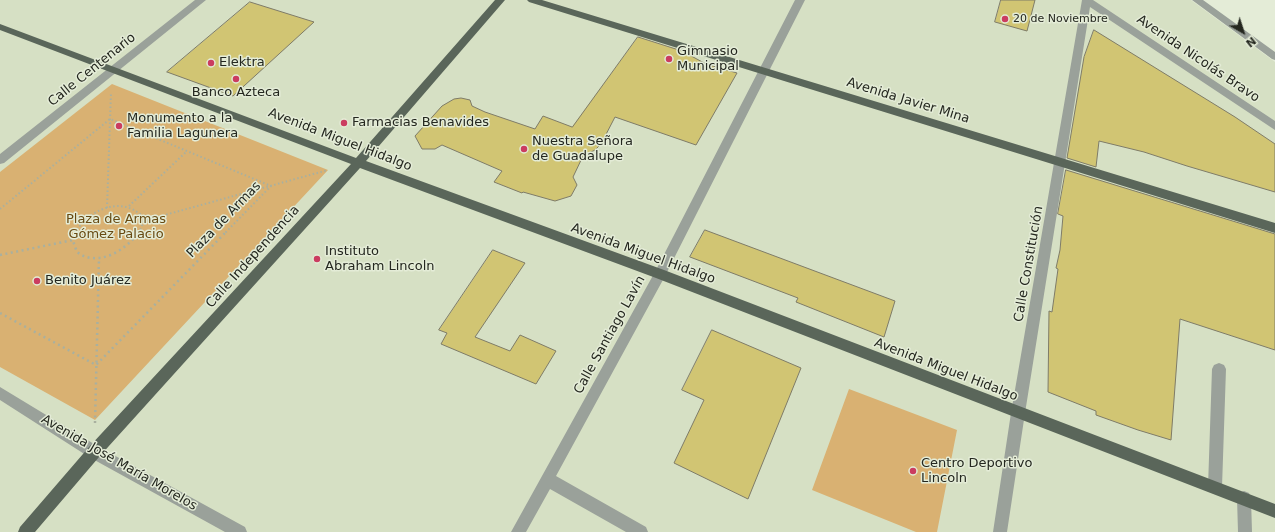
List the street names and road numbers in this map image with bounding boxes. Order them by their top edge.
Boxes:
street label: Avenida Nicolás Bravo [1134,12,1262,106]
street label: Calle Centenario [45,30,139,110]
street label: Avenida Javier Mina [845,75,971,127]
street label: Avenida Miguel Hidalgo [266,105,414,175]
street label: Plaza de Armas [184,179,264,261]
street label: Calle Independencia [203,203,303,311]
street label: Calle Constitución [1011,205,1047,323]
street label: Avenida Miguel Hidalgo [569,221,717,287]
street label: Calle Santiago Lavín [571,273,649,397]
street label: Avenida Miguel Hidalgo [872,335,1020,405]
street label: Avenida José María Morelos [38,412,200,514]

